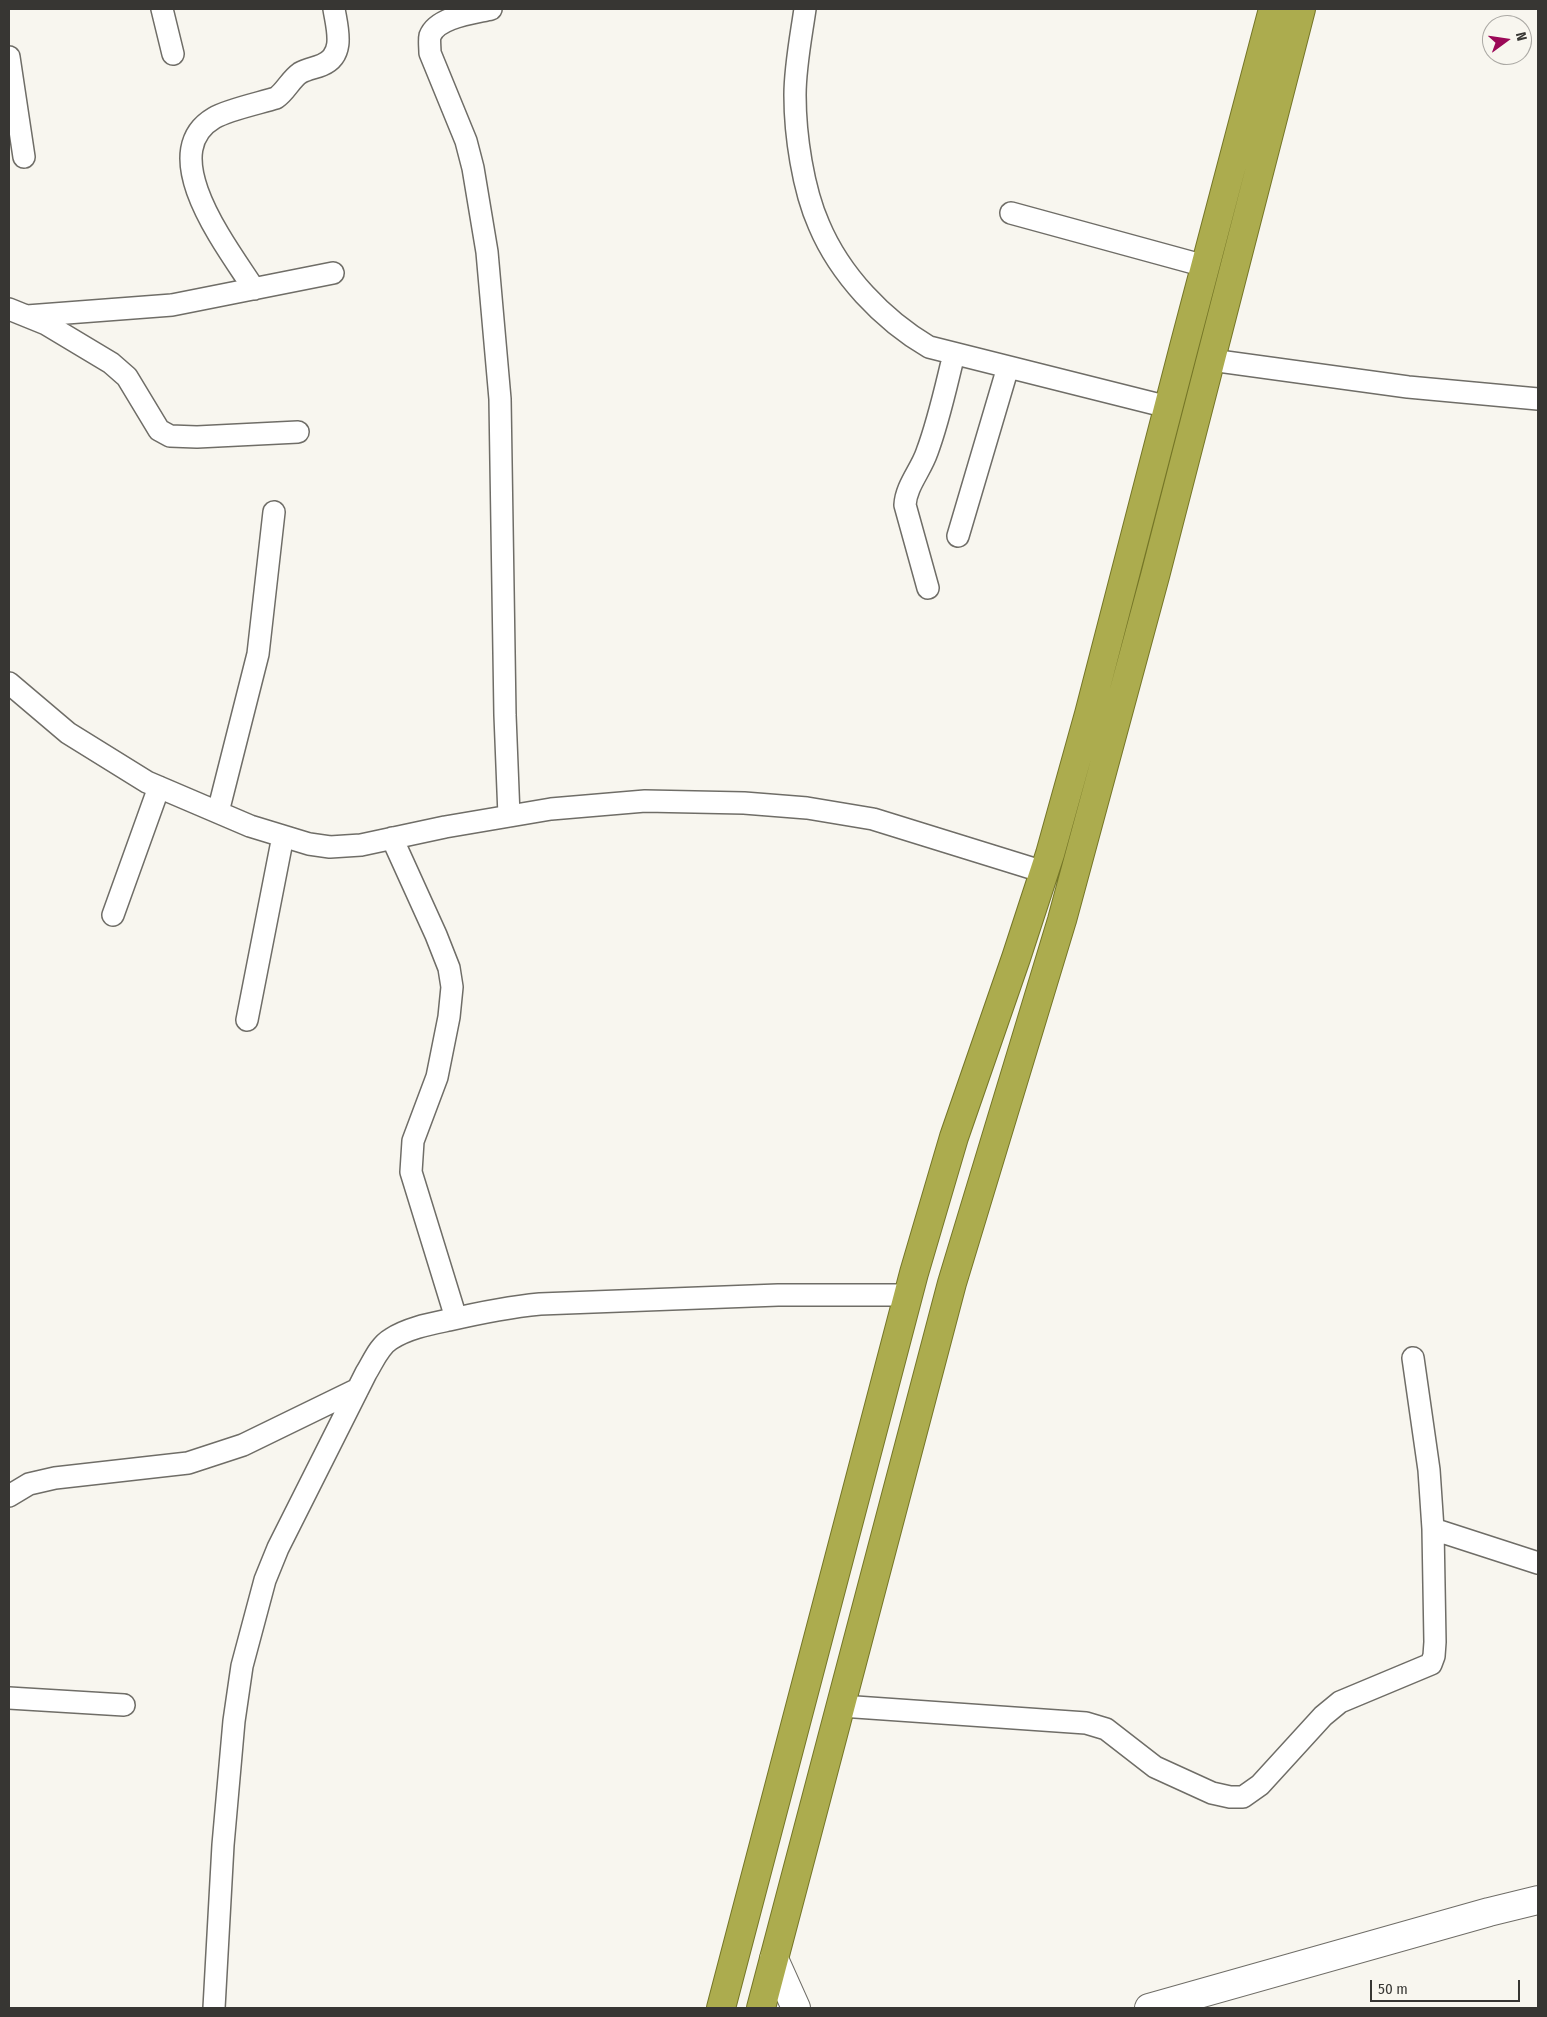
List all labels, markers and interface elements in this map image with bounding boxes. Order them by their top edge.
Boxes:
north arrow [1482,15,1532,65]
text: N [1512,30,1530,43]
scale bar [1372,1970,1522,2002]
text: 50 m [1378,1980,1408,1998]

